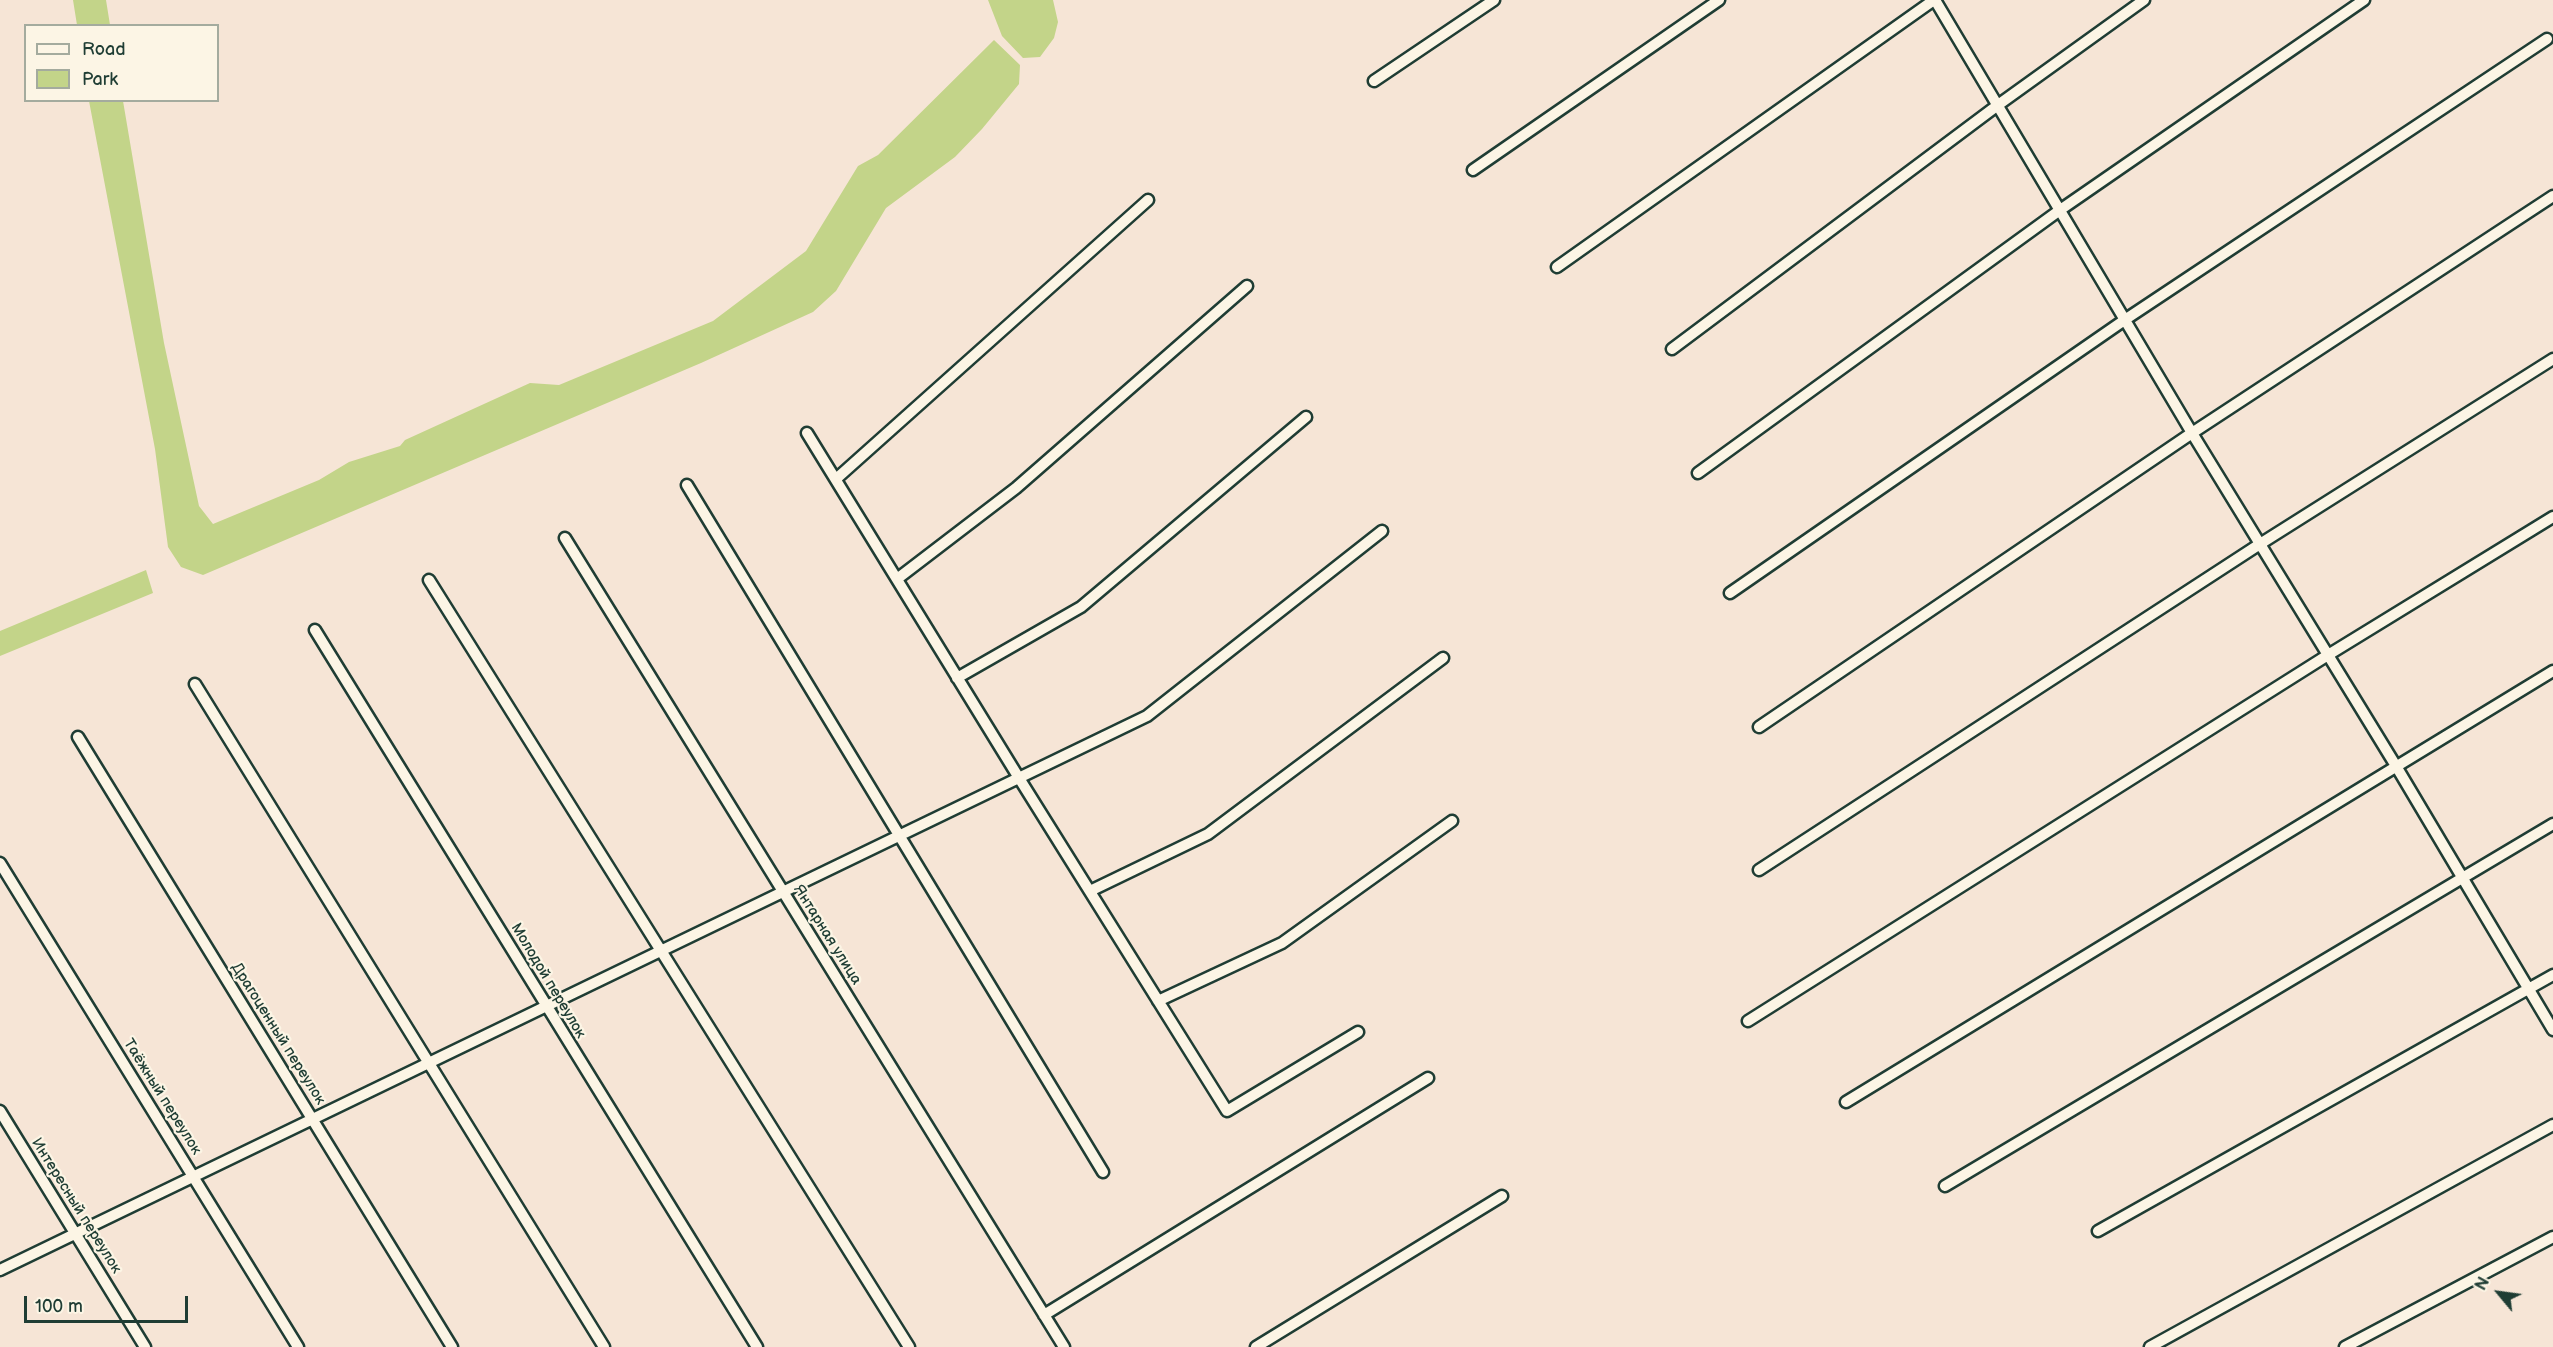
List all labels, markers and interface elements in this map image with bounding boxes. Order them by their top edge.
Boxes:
legend [24,24,219,102]
text: Road [82,39,126,60]
text: Park [82,69,118,90]
street label: Янтарная улица [789,882,865,988]
street label: Молодой переулок [507,920,589,1042]
street label: Драгоценный переулок [227,960,329,1108]
street label: Таёжный переулок [119,1036,205,1158]
street label: Интересный переулок [27,1135,125,1277]
north arrow [2469,1263,2529,1323]
text: N [2472,1274,2494,1294]
scale bar [27,1284,190,1322]
text: 100 m [35,1296,83,1317]

